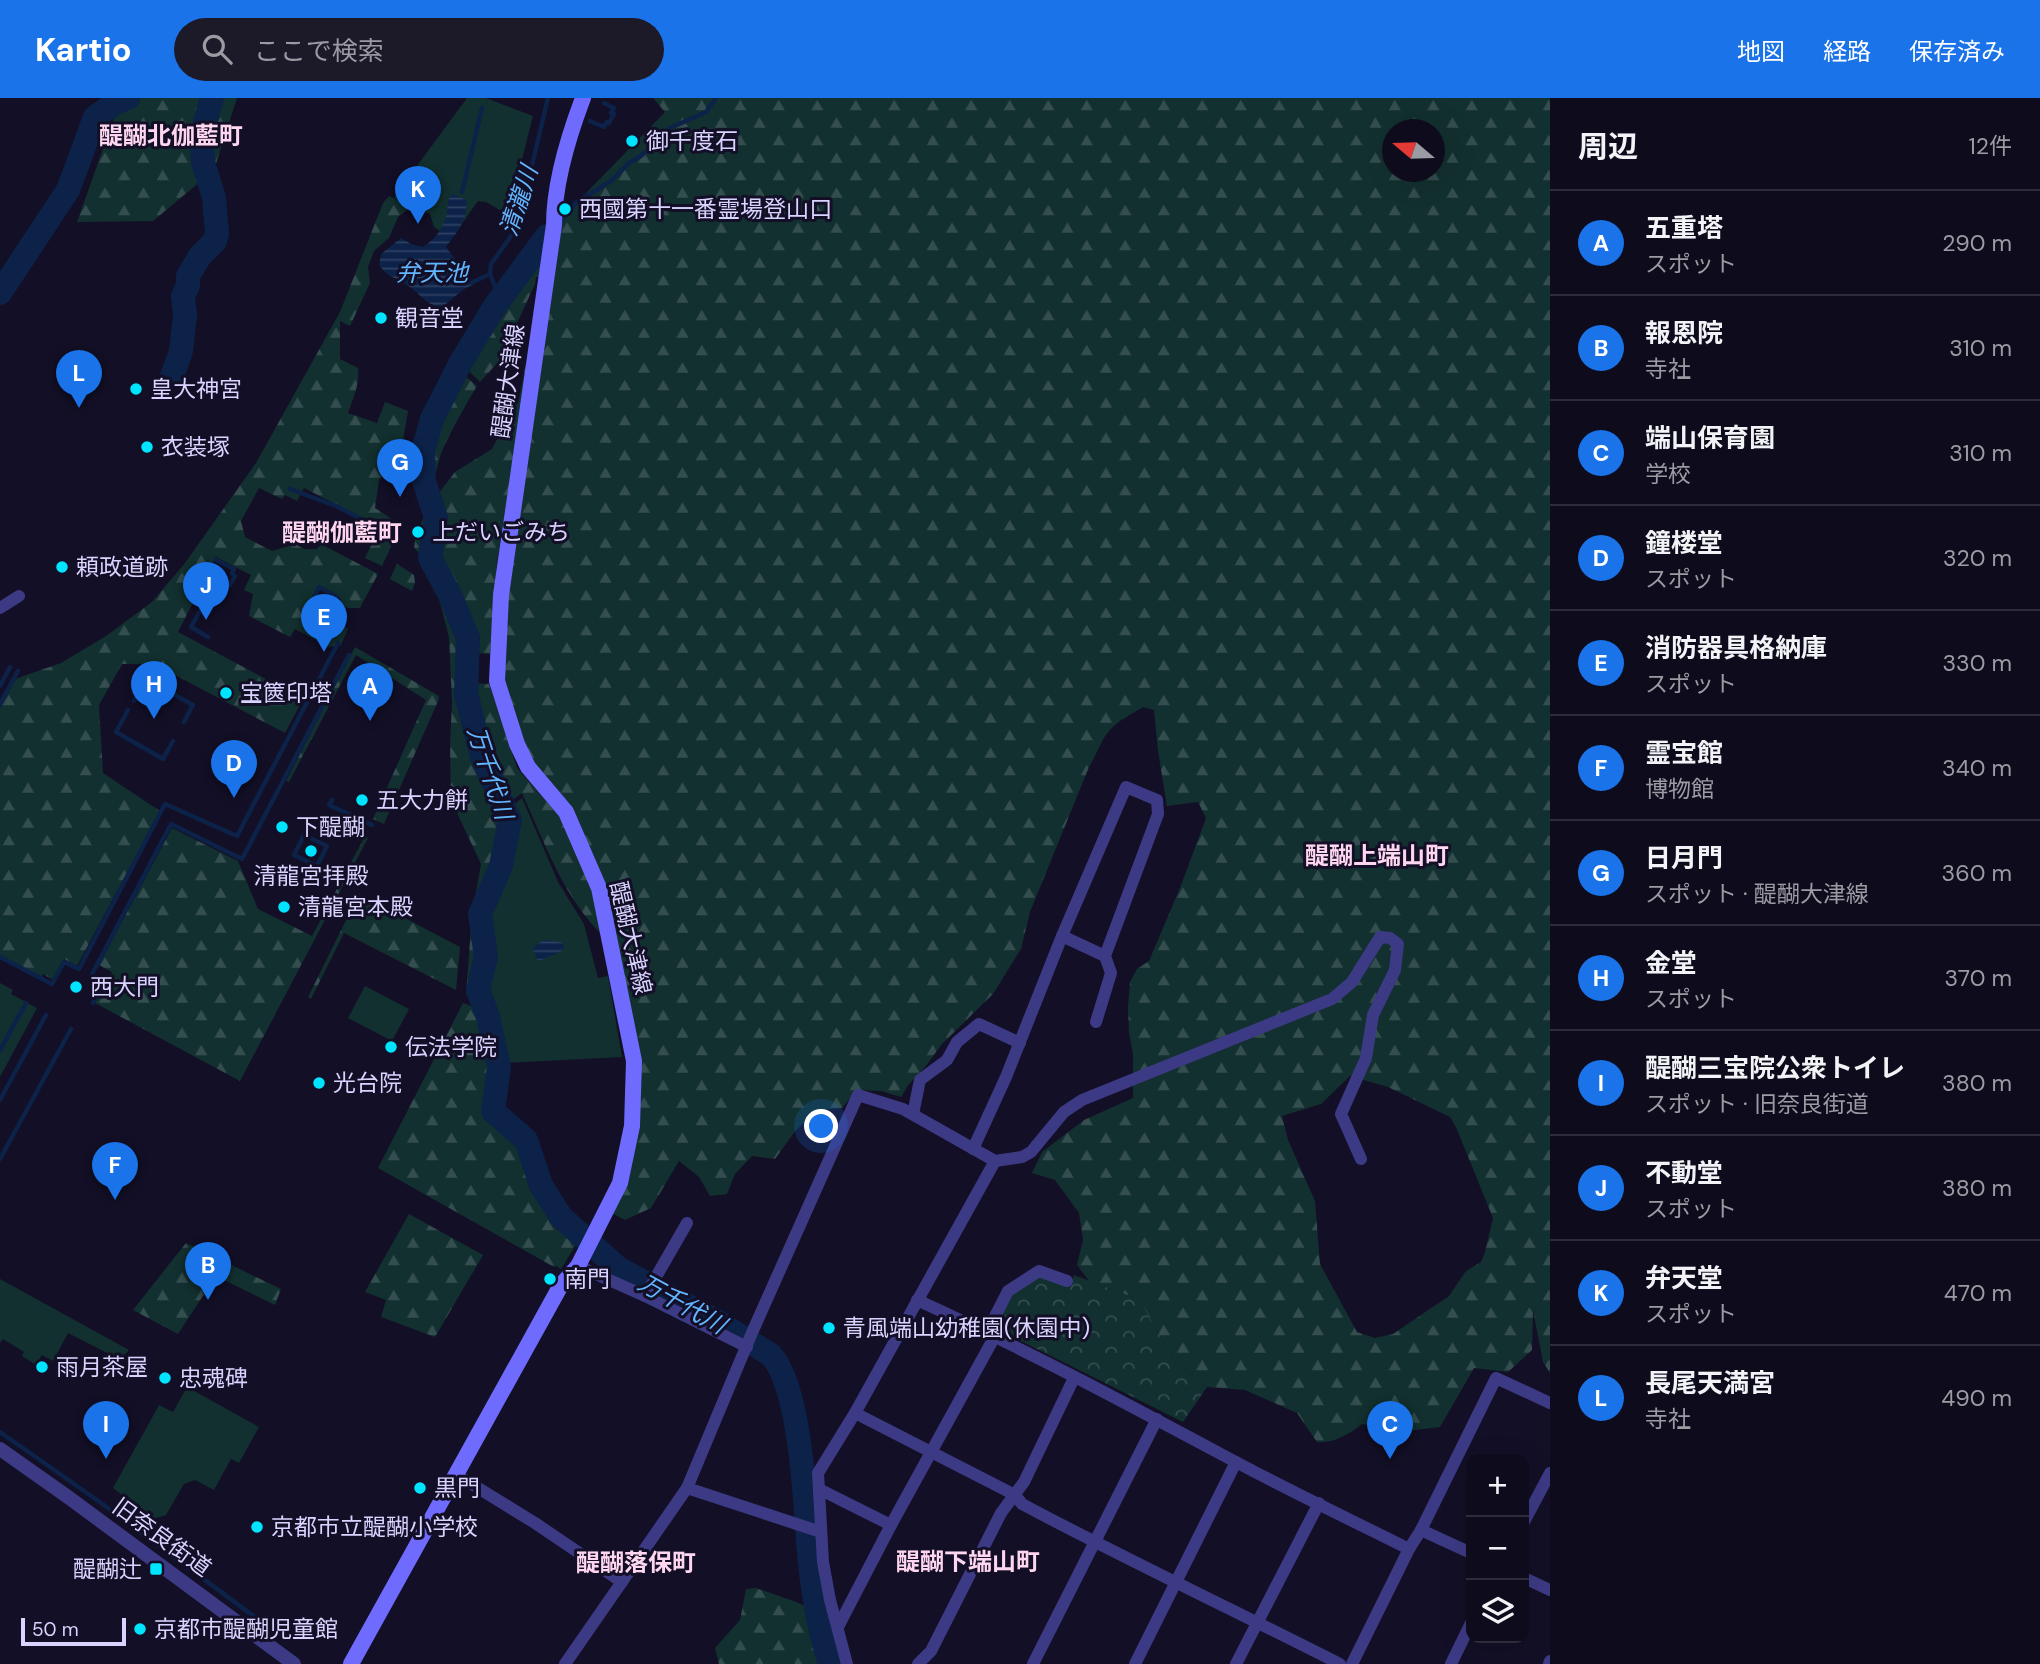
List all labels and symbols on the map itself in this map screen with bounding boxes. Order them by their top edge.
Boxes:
north arrow [1382,119,1445,182]
district label: 醍醐北伽藍町 [99,120,243,151]
place label: 御千度石 [646,126,738,156]
marker: 御千度石 [624,133,640,149]
water label: 清瀧川 [493,159,545,240]
pin: K [395,166,441,224]
place label: 西國第十一番霊場登山口 [579,194,832,224]
marker: 西國第十一番霊場登山口 [557,201,573,217]
water label: 弁天池 [396,257,470,288]
place label: 観音堂 [395,303,464,333]
marker: 観音堂 [373,310,389,326]
street label: 醍醐大津線 [485,322,531,440]
pin: L [56,350,102,408]
place label: 皇大神宮 [150,374,242,404]
marker: 皇大神宮 [128,381,144,397]
place label: 衣装塚 [161,432,230,462]
marker: 衣装塚 [139,439,155,455]
pin: G [377,439,423,497]
district label: 醍醐伽藍町 [282,517,402,548]
place label: 上だいごみち [432,517,570,547]
marker: 上だいごみち [410,524,426,540]
place label: 頼政道跡 [76,552,168,582]
marker: 頼政道跡 [54,559,70,575]
pin: J [183,562,229,620]
pin: E [301,594,347,652]
pin: H [131,661,177,719]
pin: A [347,663,393,721]
place label: 宝篋印塔 [240,678,332,708]
marker: 宝篋印塔 [218,685,234,701]
water label: 万千代川 [461,722,521,826]
pin: D [211,740,257,798]
place label: 五大力餅 [376,785,468,815]
marker: 五大力餅 [354,792,370,808]
place label: 下醍醐 [296,812,365,842]
marker: 下醍醐 [274,819,290,835]
district label: 醍醐上端山町 [1305,840,1449,871]
marker: 清龍宮拝殿 [303,843,319,859]
place label: 清龍宮拝殿 [254,861,369,891]
street label: 醍醐大津線 [603,879,659,997]
place label: 清龍宮本殿 [298,892,413,922]
marker: 清龍宮本殿 [276,899,292,915]
place label: 西大門 [90,972,159,1002]
marker: 西大門 [68,979,84,995]
place label: 伝法学院 [405,1032,497,1062]
marker: 伝法学院 [383,1039,399,1055]
place label: 光台院 [333,1068,402,1098]
marker: 光台院 [311,1075,327,1091]
your location [804,1109,838,1143]
pin: F [92,1142,138,1200]
pin: B [185,1242,231,1300]
place label: 南門 [564,1264,610,1294]
water label: 万千代川 [633,1267,734,1342]
marker: 南門 [542,1271,558,1287]
place label: 青風端山幼稚園(休園中) [843,1313,1090,1343]
marker: 青風端山幼稚園(休園中) [821,1320,837,1336]
place label: 雨月茶屋 [56,1352,148,1382]
marker: 雨月茶屋 [34,1359,50,1375]
place label: 忠魂碑 [179,1363,248,1393]
marker: 忠魂碑 [157,1370,173,1386]
pin: I [83,1401,129,1459]
pin: C [1367,1401,1413,1459]
place label: 黒門 [434,1473,480,1503]
marker: 黒門 [412,1480,428,1496]
street label: 旧奈良街道 [107,1491,217,1583]
place label: 京都市立醍醐小学校 [271,1512,478,1542]
marker: 京都市立醍醐小学校 [249,1519,265,1535]
district label: 醍醐下端山町 [896,1546,1040,1577]
district label: 醍醐落保町 [576,1547,696,1578]
place label: 醍醐辻 [73,1554,142,1584]
marker: 醍醐辻 [148,1561,164,1577]
place label: 京都市醍醐児童館 [154,1614,338,1644]
scale bar [21,1615,126,1647]
marker: 京都市醍醐児童館 [132,1621,148,1637]

